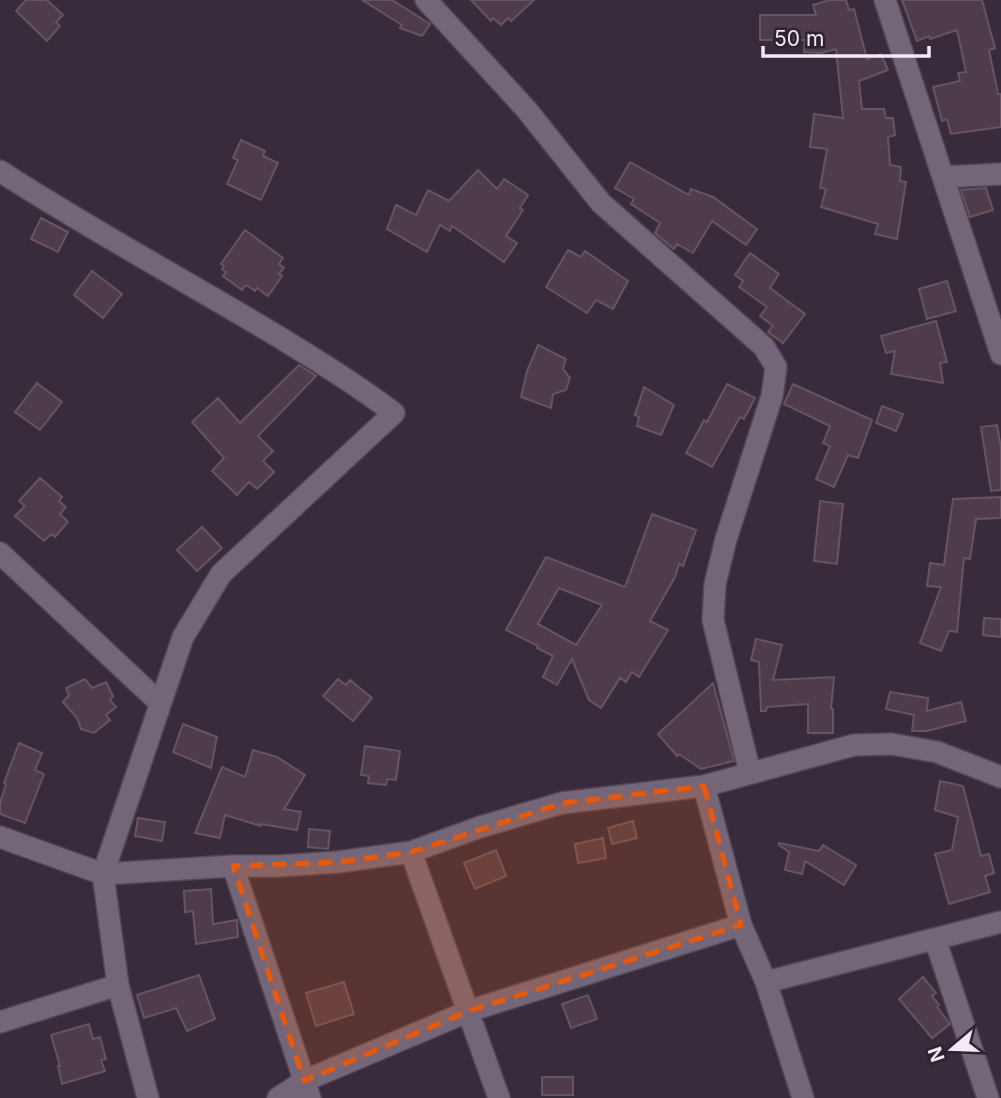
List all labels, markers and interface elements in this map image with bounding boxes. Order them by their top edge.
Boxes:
scale bar [763,14,929,58]
text: 50 m [774,26,824,51]
north arrow [917,1014,987,1084]
text: N [923,1044,950,1065]

